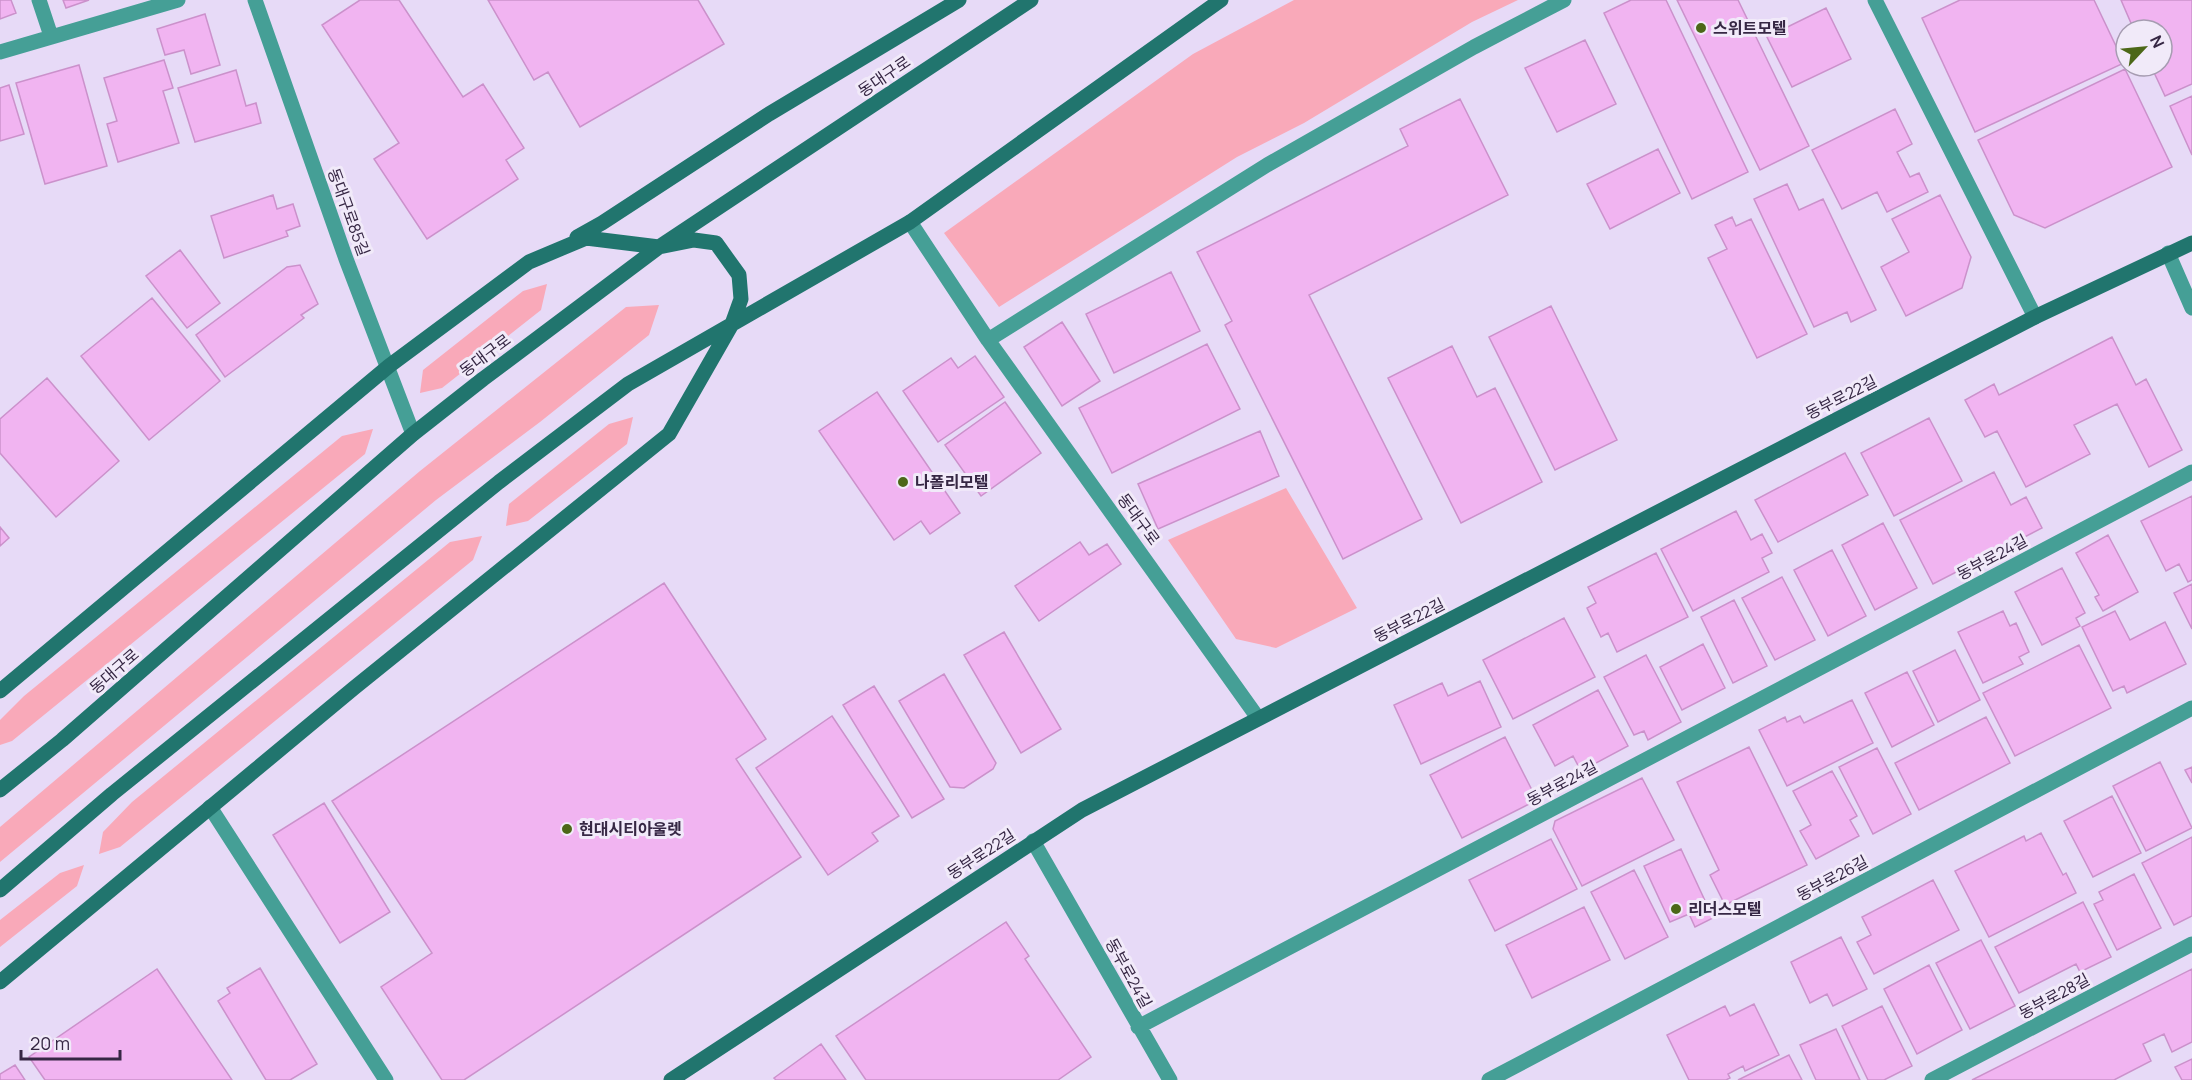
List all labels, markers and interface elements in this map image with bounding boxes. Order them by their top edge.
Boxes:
place label: 스위트모텔 [1713,17,1787,39]
north arrow [2114,18,2174,78]
marker: 스위트모텔 [1694,21,1708,35]
text: N [2145,31,2170,51]
street label: 동대구로 [853,50,915,102]
street label: 동대구로85길 [323,165,375,259]
street label: 동대구로 [455,328,515,382]
street label: 동부로22길 [1802,370,1880,424]
place label: 나폴리모텔 [915,471,989,493]
marker: 나폴리모텔 [896,475,910,489]
street label: 동대구로 [1113,489,1165,550]
street label: 동부로24길 [1953,529,2031,585]
street label: 동부로22길 [1370,593,1448,647]
street label: 동대구로 [85,643,144,699]
street label: 동부로24길 [1523,755,1601,811]
place label: 현대시티아울렛 [579,818,682,840]
marker: 현대시티아울렛 [560,822,574,836]
street label: 동부로22길 [943,824,1019,884]
street label: 동부로26길 [1792,850,1872,906]
place label: 리더스모텔 [1688,898,1762,920]
marker: 리더스모텔 [1669,902,1683,916]
street label: 동부로24길 [1101,934,1157,1012]
street label: 동부로28길 [2015,968,2093,1024]
scale bar [21,1023,120,1061]
text: 20 m [30,1031,70,1055]

